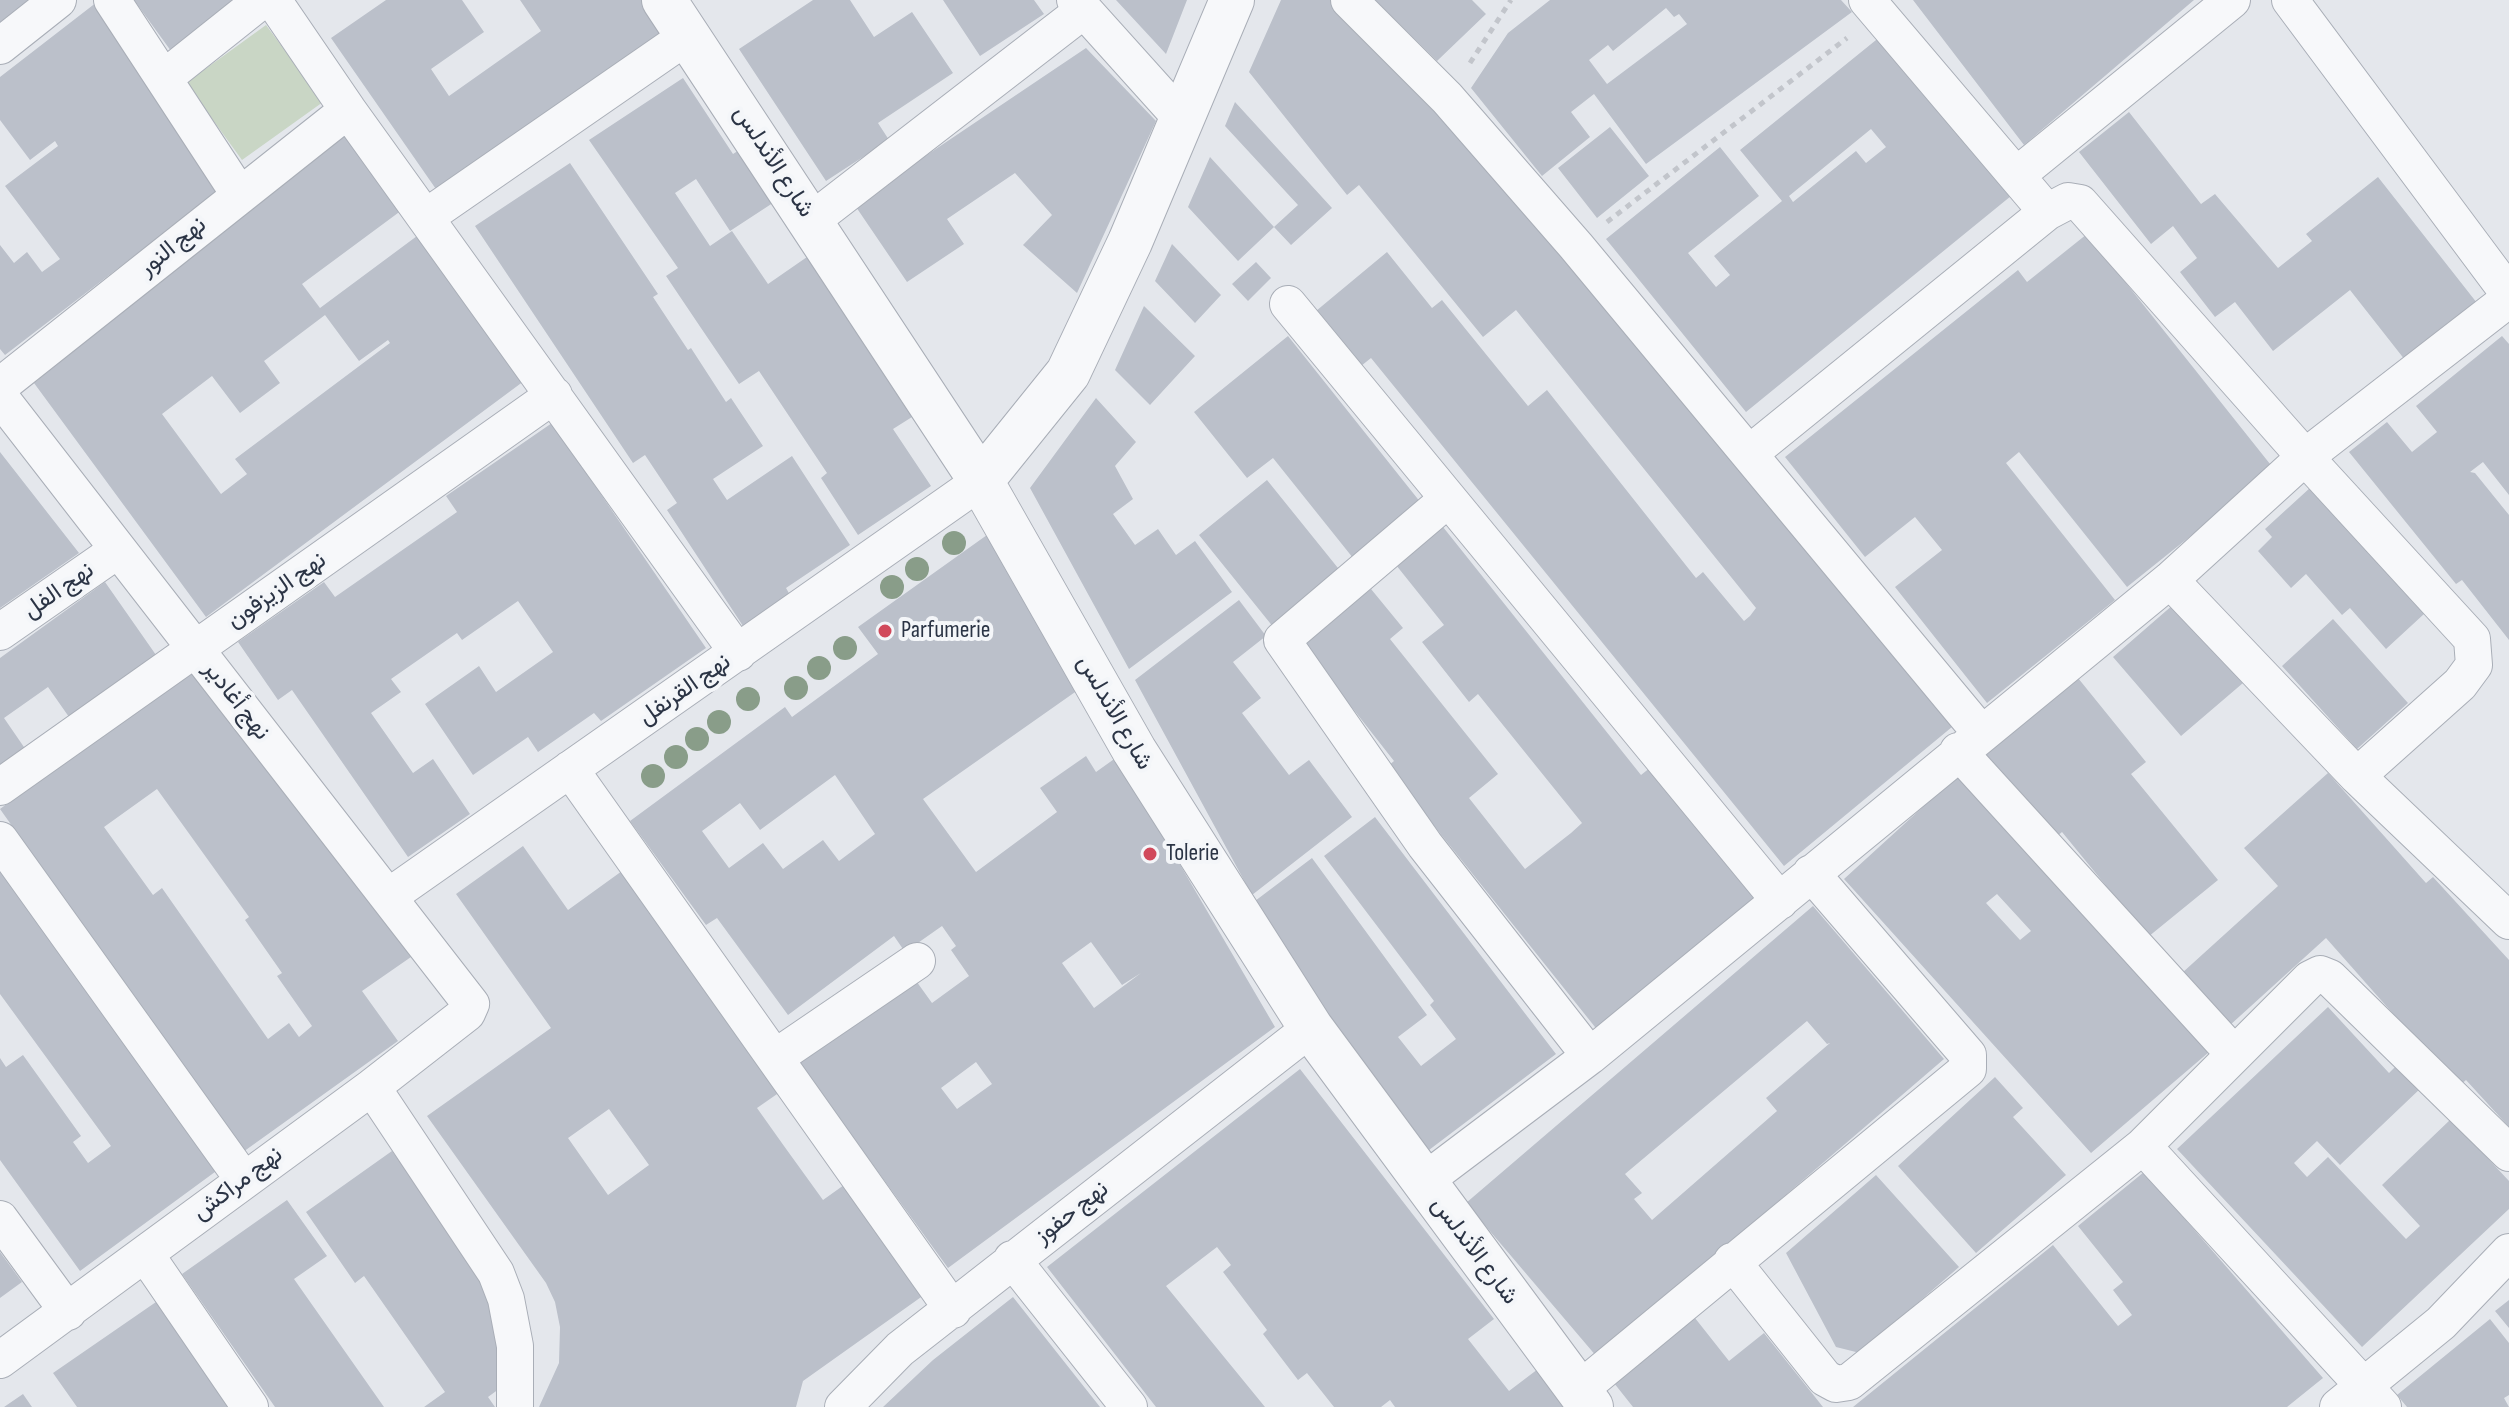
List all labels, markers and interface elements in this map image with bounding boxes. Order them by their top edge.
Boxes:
street label: شارع الأندلس [726,101,820,223]
street label: نهج النور [133,211,213,283]
street label: نهج الزيزفون [222,546,332,636]
street label: نهج الفل [18,556,100,626]
place label: Parfumerie [901,617,990,645]
marker: Parfumerie [876,622,894,640]
street label: نهج القرنفل [633,648,737,732]
street label: شارع الأندلس [1070,651,1158,775]
street label: نهج أغادير [196,656,276,746]
place label: Tolerie [1166,840,1219,868]
marker: Tolerie [1141,845,1159,863]
street label: نهج مراكش [187,1141,289,1227]
street label: نهج حفوز [1029,1175,1115,1251]
street label: شارع الأندلس [1424,1191,1524,1311]

